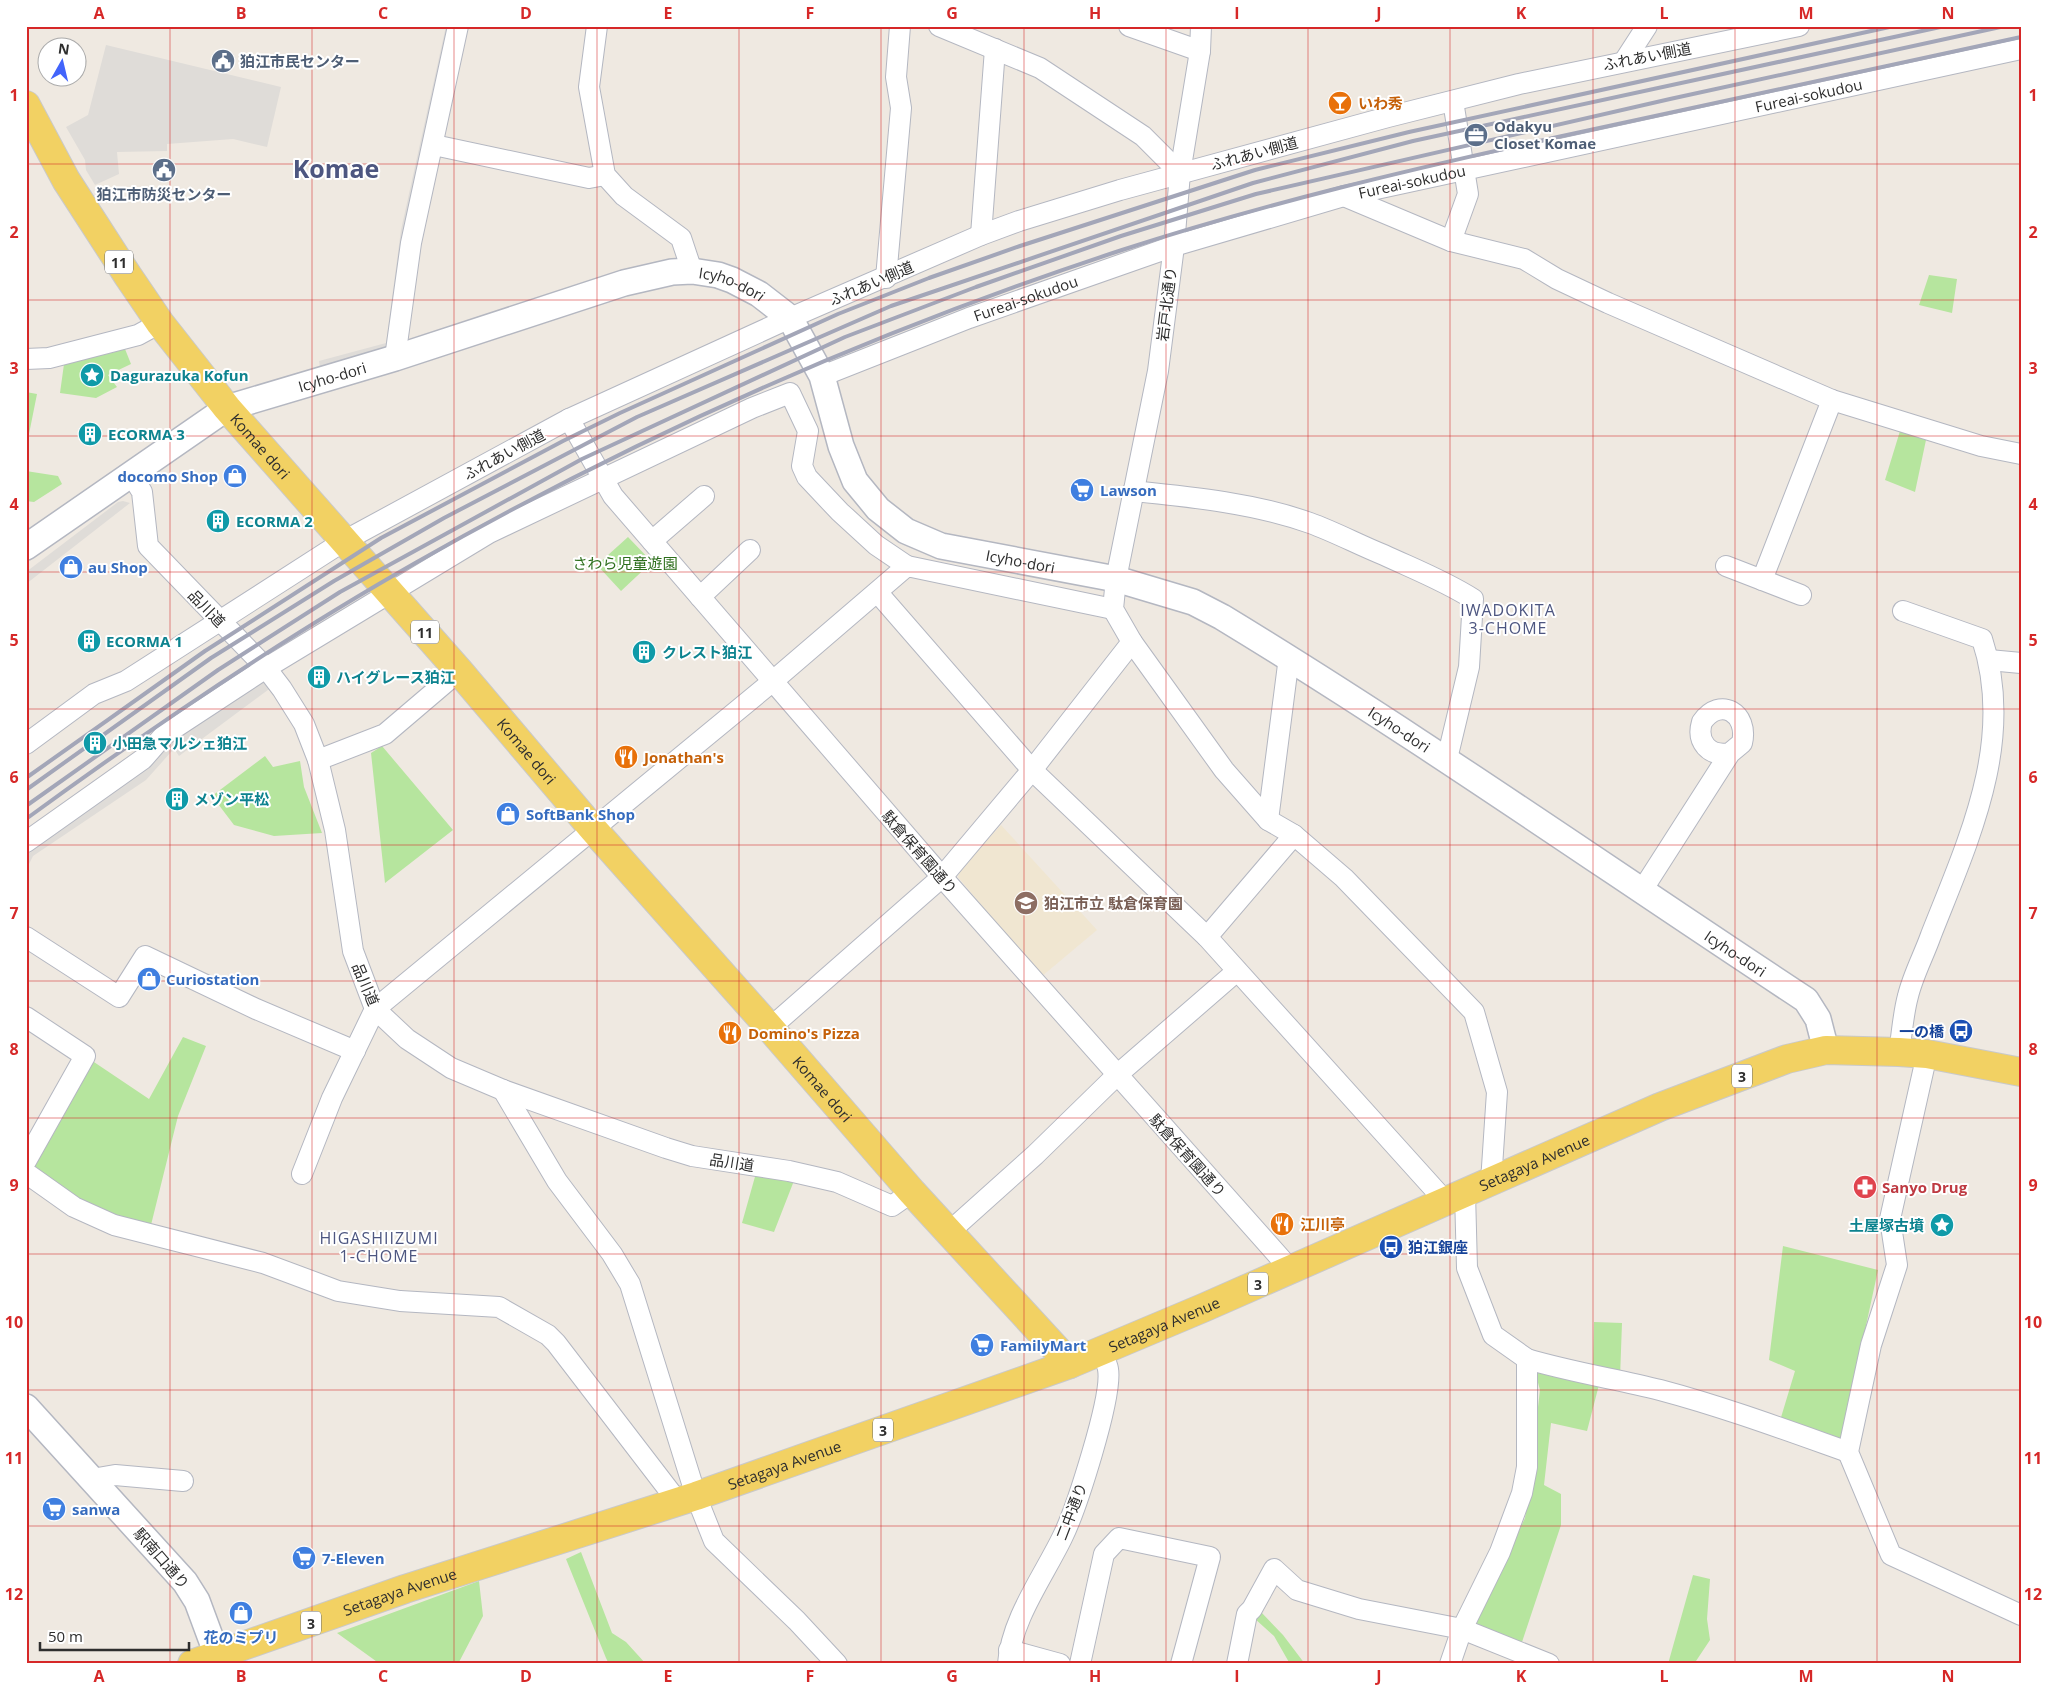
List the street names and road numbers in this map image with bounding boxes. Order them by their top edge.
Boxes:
street label: ふれあい側道 [1601,38,1693,74]
street label: Fureai-sokudou [1753,74,1864,116]
street label: ふれあい側道 [1208,132,1300,174]
street label: Fureai-sokudou [1356,160,1467,203]
road number: 11 [105,250,133,274]
street label: ふれあい側道 [826,256,916,310]
street label: Icyho-dori [697,262,770,305]
street label: 岩戸北通り [1152,266,1180,342]
street label: Fureai-sokudou [971,271,1080,326]
street label: Icyho-dori [296,357,369,396]
street label: Komae dori [226,409,295,483]
street label: ふれあい側道 [460,424,548,484]
street label: Icyho-dori [984,545,1057,577]
street label: 品川道 [184,585,230,631]
road number: 11 [411,620,439,644]
street label: Icyho-dori [1365,702,1434,757]
street label: Komae dori [493,714,561,788]
street label: 駄倉保育園通り [878,806,962,898]
street label: Icyho-dori [1701,926,1770,981]
street label: 品川道 [348,959,384,1009]
street label: Komae dori [789,1052,857,1126]
road number: 3 [1732,1064,1752,1088]
street label: 駄倉保育園通り [1145,1109,1231,1201]
street label: Setagaya Avenue [1476,1129,1593,1195]
street label: 品川道 [708,1149,756,1175]
road number: 3 [1248,1272,1268,1296]
street label: Setagaya Avenue [1105,1292,1223,1357]
road number: 3 [873,1418,893,1442]
street label: Setagaya Avenue [725,1436,844,1494]
street label: 二中通り [1051,1479,1091,1543]
street label: 駅南口通り [130,1523,194,1593]
street label: Setagaya Avenue [340,1563,459,1620]
road number: 3 [301,1612,321,1635]

